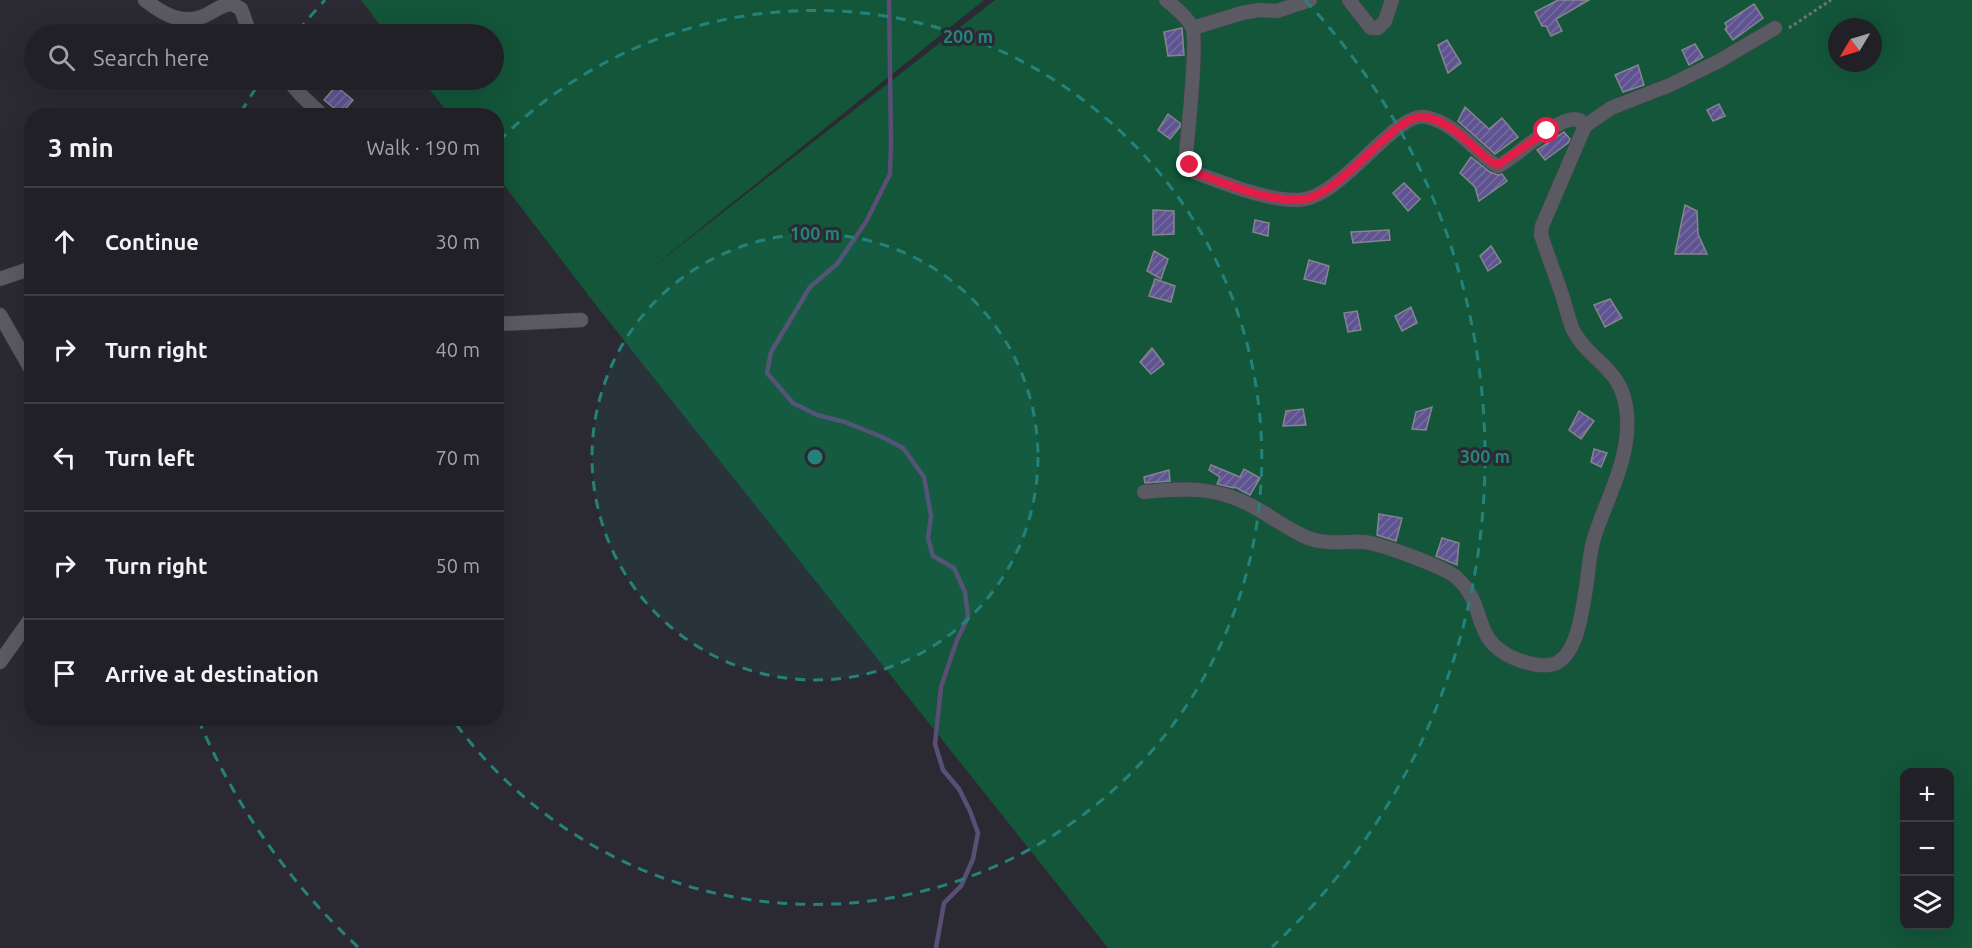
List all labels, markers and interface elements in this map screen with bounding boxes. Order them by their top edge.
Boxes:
north arrow [1828,18,1882,72]
search box [24,24,504,90]
text: 200 m [943,26,993,46]
icon: search [45,41,78,74]
text: Search here [93,45,209,70]
route start [1533,117,1559,143]
text: 3 min [48,133,114,162]
text: Walk · 190 m [367,136,480,159]
route end [1176,151,1202,177]
text: 100 m [790,223,840,243]
icon: ahead [48,225,81,258]
text: Continue [105,229,199,254]
text: 30 m [436,230,480,253]
icon: right [48,333,81,366]
text: Turn right [105,337,207,362]
text: 40 m [436,338,480,361]
icon: left [48,441,81,474]
text: Turn left [105,445,195,470]
text: 70 m [436,446,480,469]
text: 300 m [1460,446,1510,466]
centre of rings [805,447,825,467]
icon: right [48,549,81,582]
text: Turn right [105,553,207,578]
text: 50 m [436,554,480,577]
icon: arrive [48,657,81,690]
text: Arrive at destination [105,661,319,686]
map controls [1900,768,1954,930]
button: + [1900,768,1954,822]
button: − [1900,822,1954,876]
button: layers [1900,876,1954,930]

